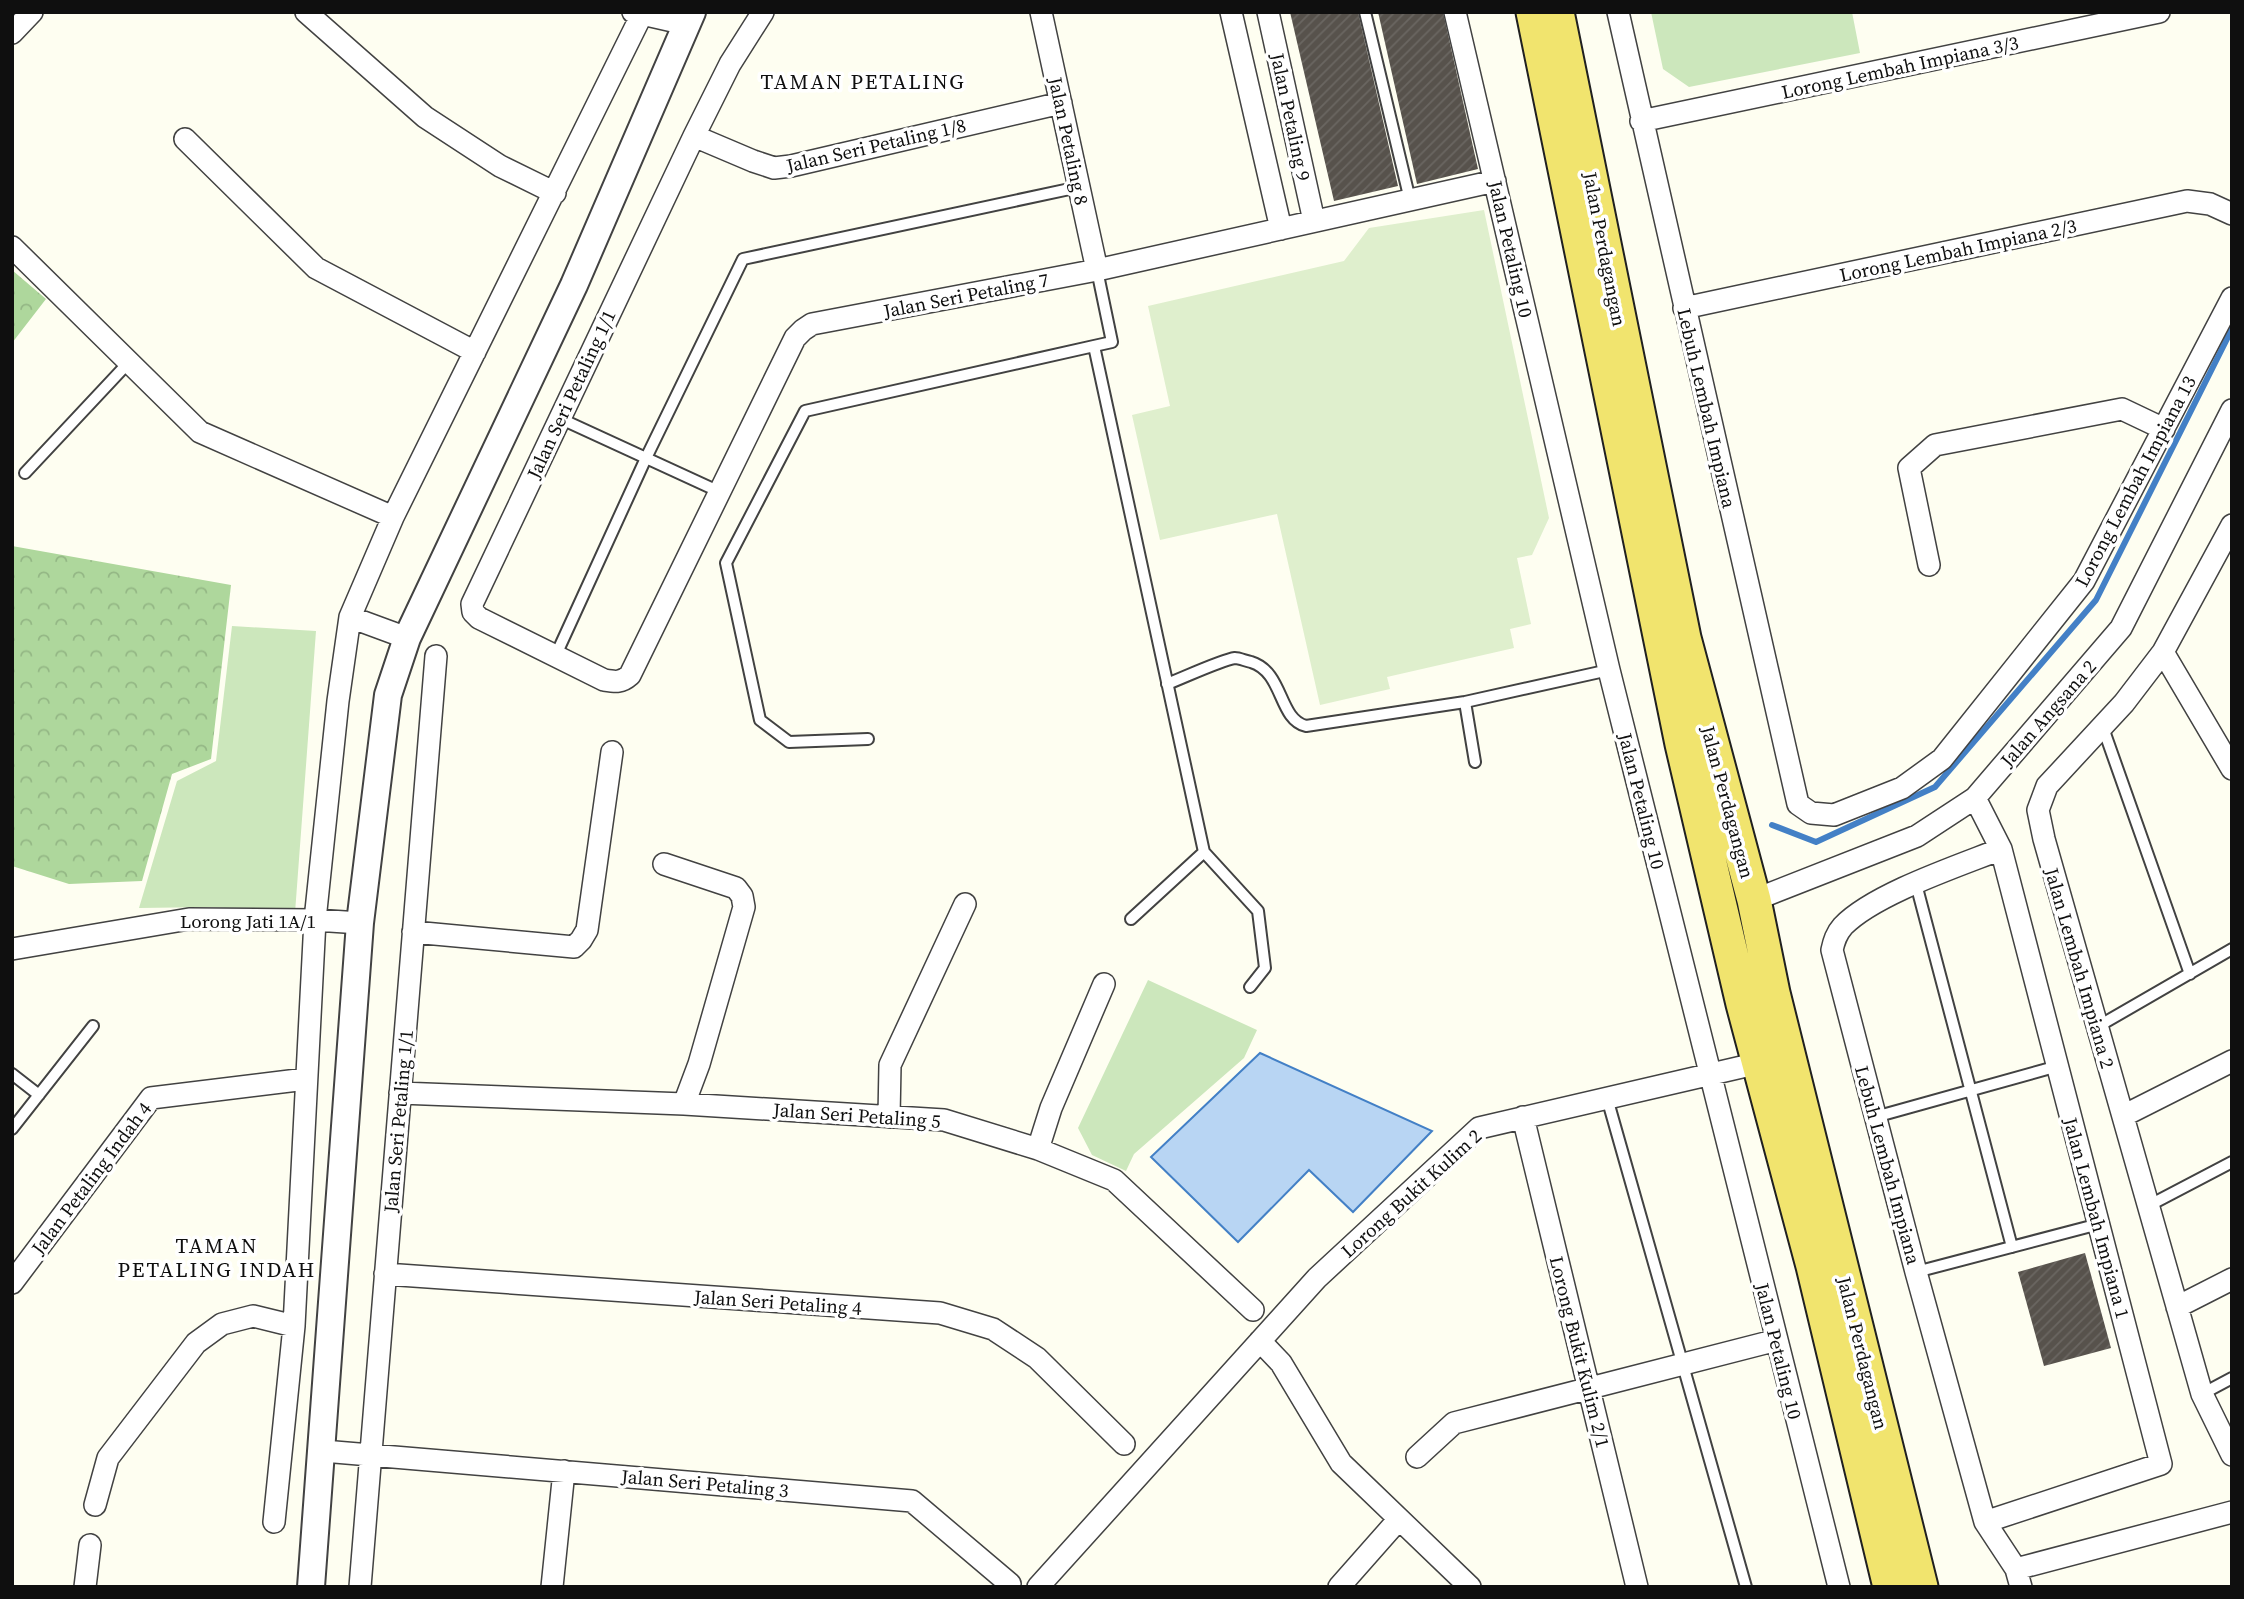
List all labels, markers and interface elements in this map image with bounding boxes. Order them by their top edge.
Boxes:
street label: Lorong Lembah Impiana 3/3 [1779,29,2021,105]
street label: Jalan Petaling 9 [1265,50,1317,183]
district label: TAMAN PETALING [761,67,965,96]
street label: Jalan Petaling 8 [1043,74,1095,207]
street label: Jalan Seri Petaling 1/8 [783,112,968,179]
street label: Jalan Perdagangan [1577,169,1633,328]
street label: Jalan Petaling 10 [1482,177,1539,320]
street label: Lorong Lembah Impiana 2/3 [1837,212,2079,288]
street label: Jalan Seri Petaling 7 [880,266,1051,324]
street label: Jalan Seri Petaling 1/1 [520,305,622,484]
street label: Lebuh Lembah Impiana [1671,305,1743,511]
street label: Lorong Lembah Impiana 13 [2068,371,2202,591]
street label: Jalan Angsana 2 [1994,654,2102,773]
street label: Jalan Perdagangan [1695,722,1761,881]
street label: Jalan Petaling 10 [1612,729,1672,872]
street label: Jalan Lembah Impiana 2 [2039,864,2121,1071]
street label: Lorong Jati 1A/1 [180,908,316,934]
street label: Jalan Seri Petaling 1/1 [377,1028,419,1215]
street label: Lebuh Lembah Impiana [1849,1063,1927,1267]
street label: Jalan Petaling Indah 4 [24,1096,157,1260]
street label: Jalan Seri Petaling 5 [771,1096,942,1134]
street label: Jalan Lembah Impiana 1 [2057,1114,2136,1321]
street label: Lorong Bukit Kulim 2 [1335,1123,1487,1263]
district label: TAMAN PETALING INDAH [118,1231,316,1284]
street label: Lorong Bukit Kulim 2/1 [1544,1253,1616,1451]
street label: Jalan Perdagangan [1831,1273,1895,1432]
street label: Jalan Petaling 10 [1749,1279,1809,1422]
street label: Jalan Seri Petaling 4 [692,1283,863,1321]
street label: Jalan Seri Petaling 3 [619,1463,790,1503]

